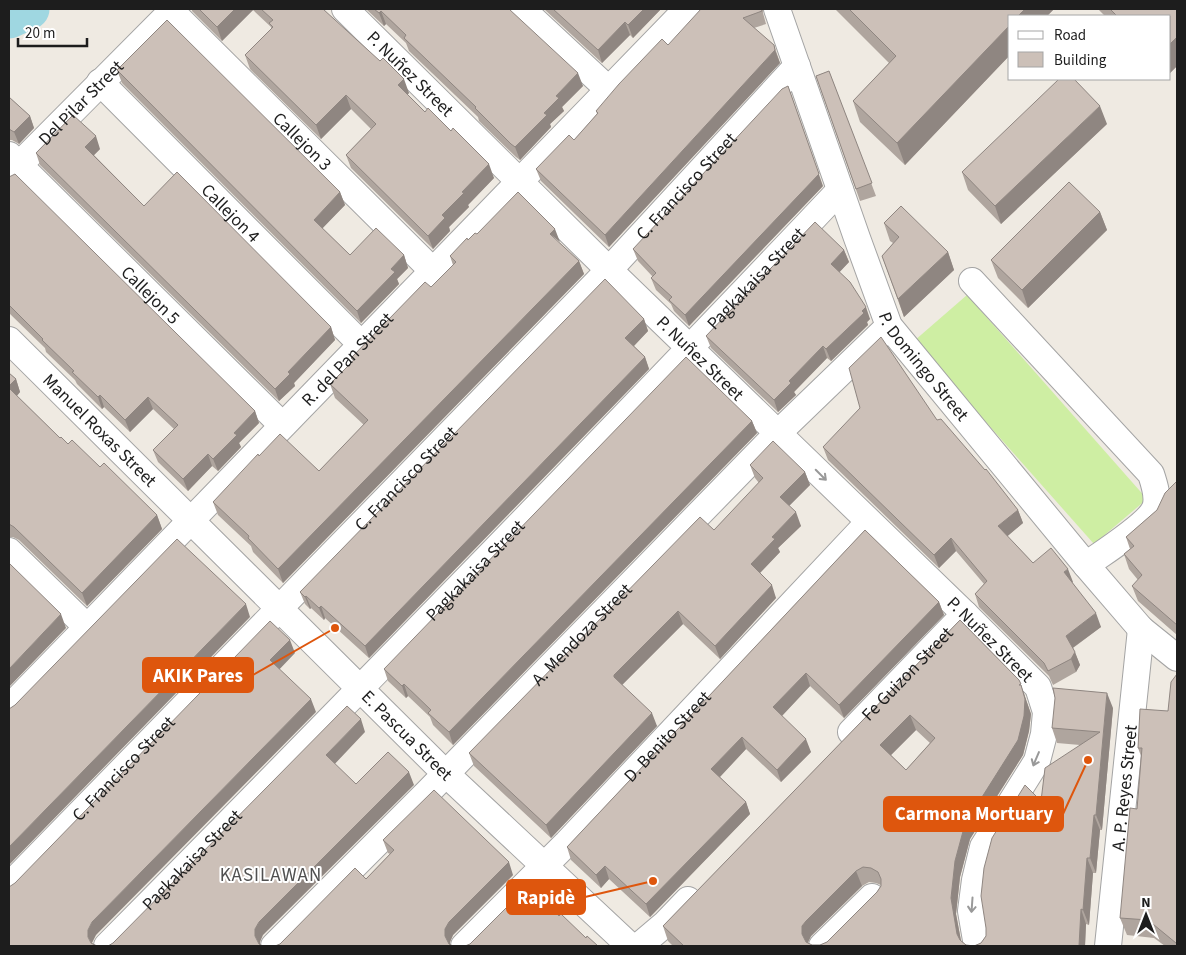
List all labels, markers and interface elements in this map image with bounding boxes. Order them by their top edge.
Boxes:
scale bar [18,15,86,47]
legend [1008,15,1171,80]
text: 20 m [25,23,55,44]
street label: P. Nuñez Street [361,25,459,122]
text: Road [1054,25,1086,46]
text: Building [1054,50,1107,71]
street label: Del Pilar Street [33,54,129,151]
street label: Callejon 3 [267,106,337,176]
street label: C. Francisco Street [630,127,742,245]
street label: Callejon 4 [196,178,266,248]
street label: Pagkakaisa Street [701,222,811,335]
street label: Callejon 5 [115,260,186,330]
street label: R. del Pan Street [296,306,399,412]
street label: P. Domingo Street [872,309,975,426]
street label: P. Nuñez Street [651,310,749,406]
street label: Manuel Roxas Street [37,368,162,493]
street label: C. Francisco Street [349,420,463,537]
one-way arrow [815,469,828,481]
street label: Pagkakaisa Street [420,514,531,627]
street label: A. Mendoza Street [526,577,638,691]
street label: P. Nuñez Street [941,591,1039,688]
street label: Fe Guizon Street [856,621,959,726]
callout: AKIK Pares [143,658,253,692]
text: AKIK Pares [152,663,243,690]
street label: E. Pascua Street [356,684,458,786]
street label: D. Benito Street [618,685,717,788]
street label: C. Francisco Street [66,710,181,827]
street label: A. P. Reyes Street [1105,723,1143,852]
one-way arrow [1031,751,1041,766]
callout: Carmona Mortuary [884,797,1063,831]
text: Carmona Mortuary [895,801,1053,828]
street label: Pagkakaisa Street [136,804,248,916]
district label: KASILAWAN [220,862,322,889]
callout: Rapidè [507,880,585,914]
text: Rapidè [517,885,575,912]
north arrow [1121,890,1171,940]
text: N [1141,893,1151,913]
one-way arrow [967,897,977,913]

